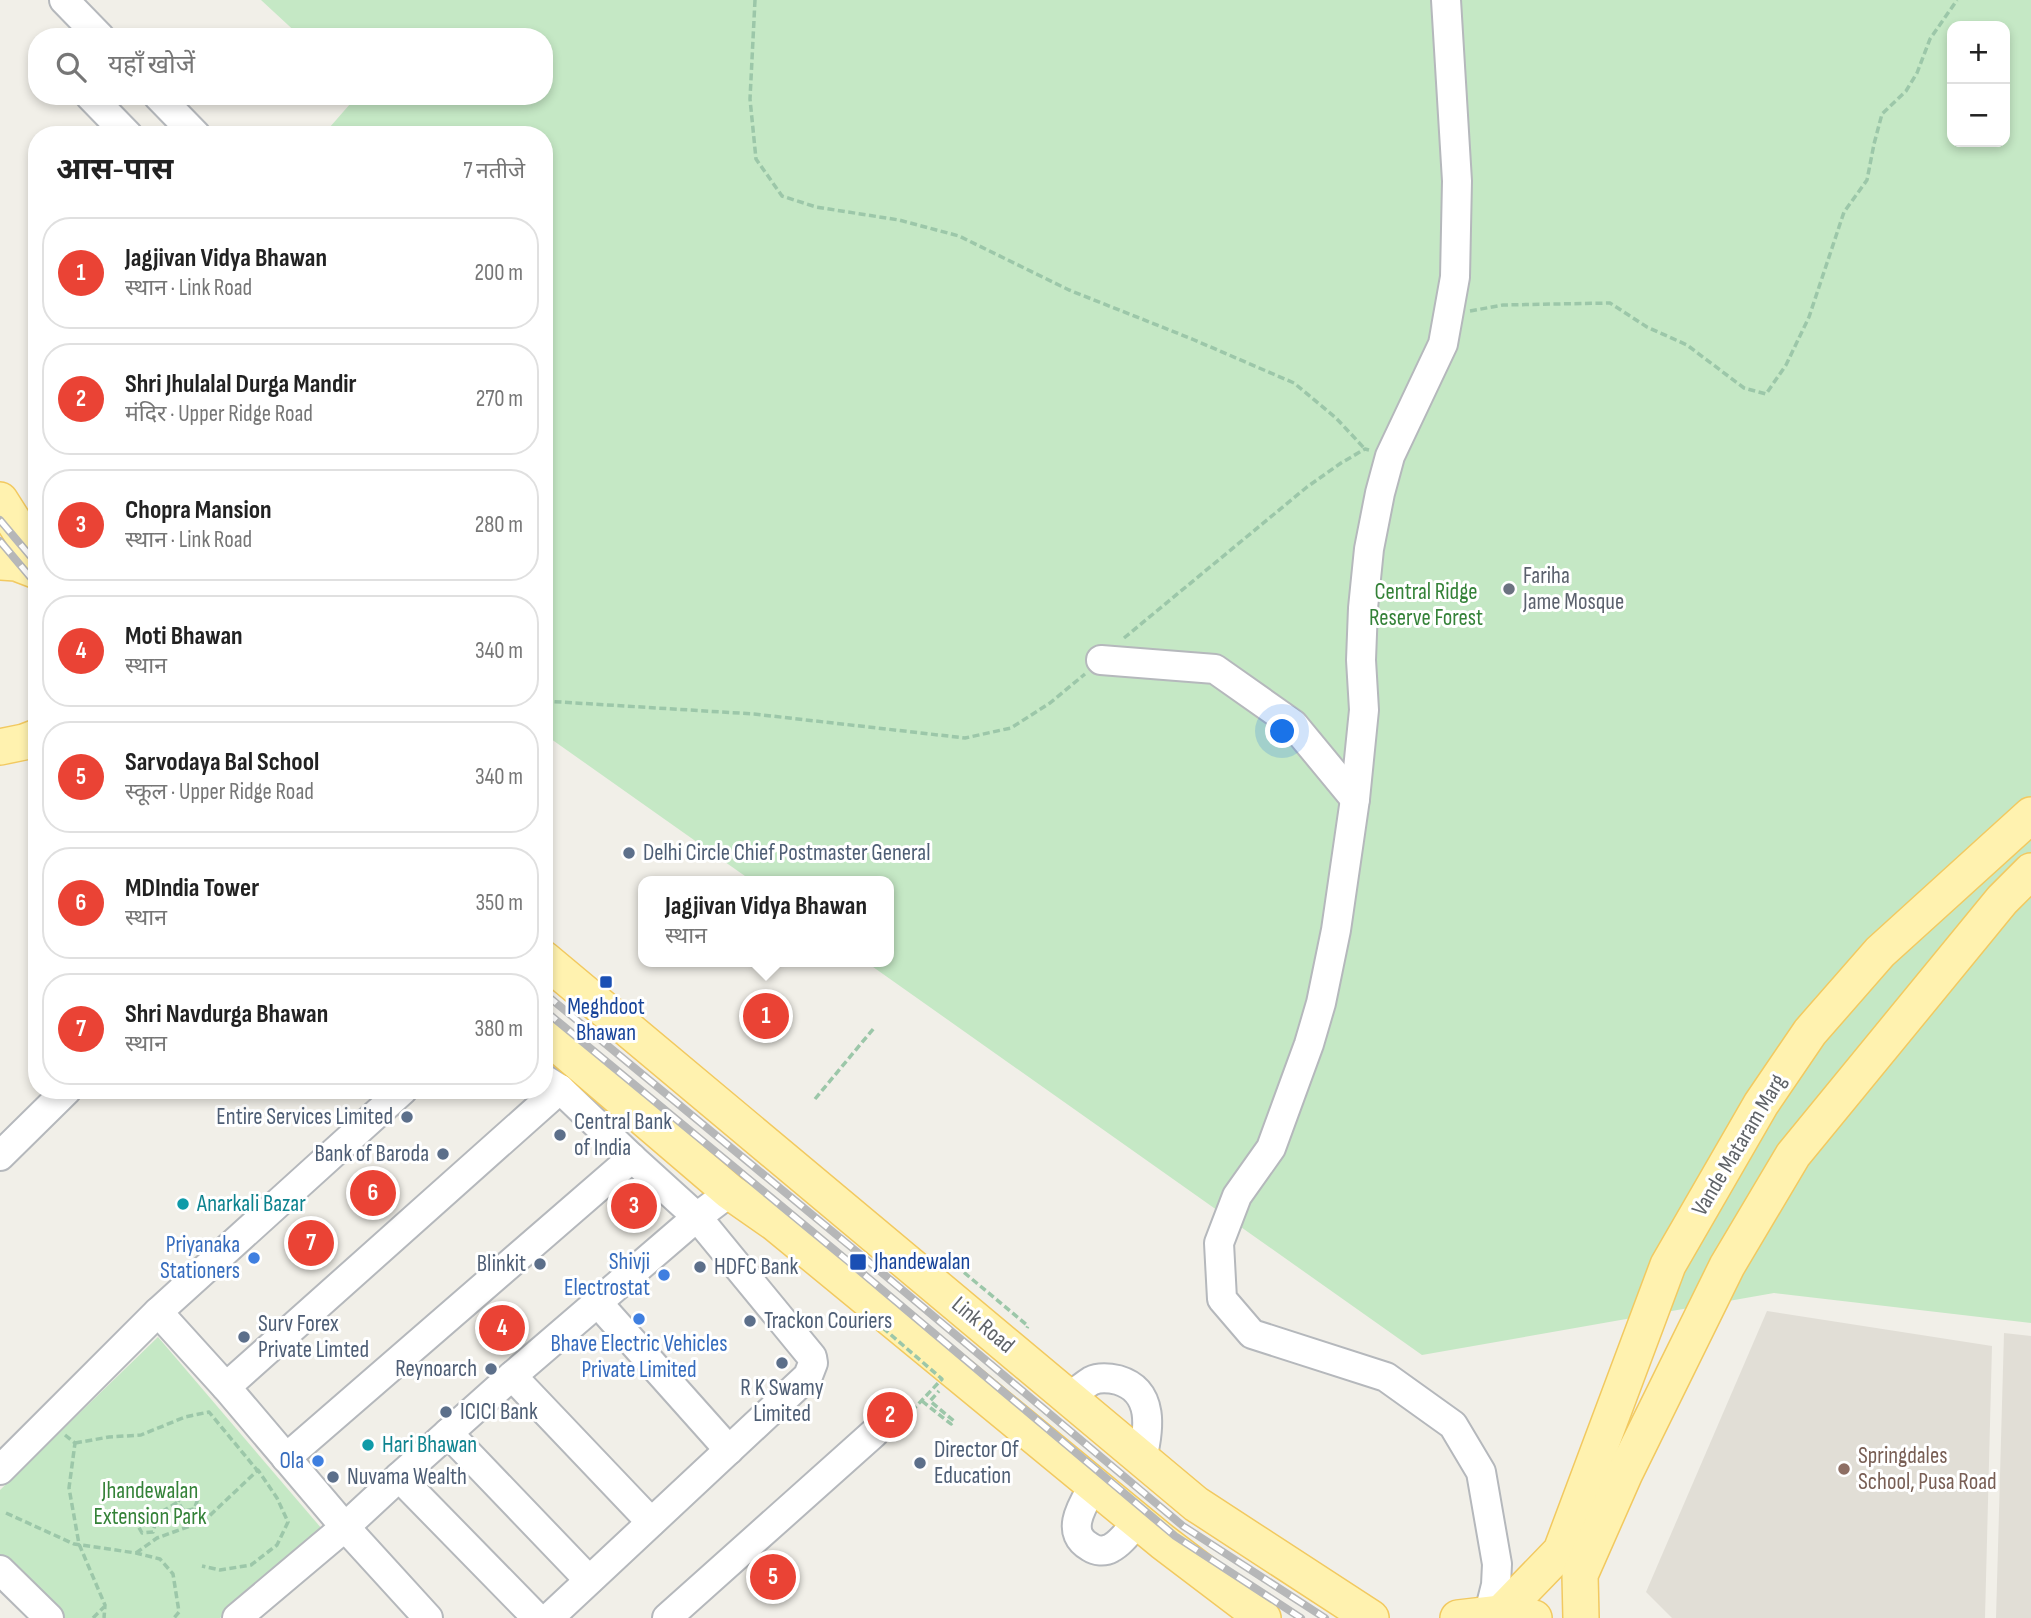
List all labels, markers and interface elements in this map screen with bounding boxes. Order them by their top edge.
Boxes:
map controls [1947,21,2010,147]
button: + [1947,21,2010,84]
search box [28,28,553,105]
icon: search [52,48,90,86]
text: यहाँ खोजें [108,50,195,81]
button: − [1947,84,2010,147]
text: आस-पास [56,152,173,188]
text: 7 नतीजे [463,157,525,185]
text: Jagjivan Vidya Bhawan [125,243,327,274]
text: 1 [76,259,86,287]
text: 200 m [475,259,523,287]
text: स्थान · Link Road [125,274,252,302]
text: Shri Jhulalal Durga Mandir [125,369,357,400]
text: 2 [76,385,86,413]
text: 270 m [476,385,523,413]
text: मंदिर · Upper Ridge Road [125,400,313,428]
text: Chopra Mansion [125,495,272,526]
text: 3 [76,511,86,539]
text: 280 m [475,511,523,539]
text: स्थान · Link Road [125,526,252,554]
place label: Fariha Jame Mosque [1522,562,1624,616]
park label: Central Ridge Reserve Forest [1369,578,1483,632]
marker: Fariha Jame Mosque [1501,581,1517,597]
text: Moti Bhawan [125,621,243,652]
text: 4 [76,637,86,665]
text: 340 m [475,637,523,665]
text: स्थान [125,652,167,680]
your location [1265,714,1299,748]
text: Sarvodaya Bal School [125,747,319,778]
text: 5 [76,763,86,791]
text: 340 m [475,763,523,791]
text: स्कूल · Upper Ridge Road [125,778,314,806]
place label: Delhi Circle Chief Postmaster General [643,839,930,867]
marker: Delhi Circle Chief Postmaster General [621,845,637,861]
text: MDIndia Tower [125,873,259,904]
popup [638,876,894,967]
text: 6 [76,889,86,917]
text: 350 m [475,889,523,917]
text: Jagjivan Vidya Bhawan [665,891,867,922]
text: स्थान [125,904,167,932]
text: स्थान [665,922,707,950]
marker: Meghdoot Bhawan [598,974,614,990]
pin: 1 [743,990,789,1042]
place label: Meghdoot Bhawan [567,993,645,1047]
text: Shri Navdurga Bhawan [125,999,328,1030]
text: 7 [76,1015,86,1043]
text: 380 m [475,1015,523,1043]
text: स्थान [125,1030,167,1058]
street label: Vande Mataram Marg [1686,1069,1792,1221]
place label: Entire Services Limited [216,1103,393,1131]
place label: Central Bank of India [574,1108,672,1162]
marker: Entire Services Limited [399,1109,415,1125]
marker: Central Bank of India [552,1127,568,1143]
place label: Bank of Baroda [314,1140,429,1168]
marker: Bank of Baroda [435,1146,451,1162]
pin: 6 [350,1167,396,1219]
pin: 3 [611,1180,657,1232]
place label: Anarkali Bazar [196,1190,306,1218]
marker: Anarkali Bazar [175,1196,191,1212]
pin: 7 [288,1217,334,1269]
place label: Priyanaka Stationers [160,1231,240,1285]
place label: Shivji Electrostat [564,1248,650,1302]
place label: Jhandewalan [873,1248,970,1276]
marker: Priyanaka Stationers [246,1250,262,1266]
place label: Blinkit [477,1250,526,1278]
marker: Jhandewalan [848,1252,868,1272]
place label: HDFC Bank [714,1253,799,1281]
marker: Blinkit [532,1256,548,1272]
marker: HDFC Bank [692,1259,708,1275]
marker: Shivji Electrostat [656,1267,672,1283]
street label: Link Road [946,1291,1020,1359]
pin: 4 [479,1302,525,1354]
place label: Trackon Couriers [764,1307,892,1335]
place label: Surv Forex Private Limted [258,1310,369,1364]
marker: Bhave Electric Vehicles Private Limited [631,1311,647,1327]
marker: Trackon Couriers [742,1313,758,1329]
marker: Surv Forex Private Limted [236,1329,252,1345]
place label: Bhave Electric Vehicles Private Limited [550,1330,728,1384]
place label: Reynoarch [395,1355,477,1383]
marker: R K Swamy Limited [774,1355,790,1371]
marker: Reynoarch [483,1361,499,1377]
place label: R K Swamy Limited [740,1374,824,1428]
pin: 2 [867,1389,913,1441]
place label: ICICI Bank [460,1398,538,1426]
marker: ICICI Bank [438,1404,454,1420]
place label: Hari Bhawan [382,1431,477,1459]
place label: Director Of Education [934,1436,1019,1490]
marker: Hari Bhawan [360,1437,376,1453]
place label: Springdales School, Pusa Road [1858,1442,1997,1496]
place label: Ola [280,1447,304,1475]
marker: Ola [310,1453,326,1469]
marker: Director Of Education [912,1455,928,1471]
marker: Springdales School, Pusa Road [1836,1461,1852,1477]
place label: Nuvama Wealth [347,1463,467,1491]
marker: Nuvama Wealth [325,1469,341,1485]
park label: Jhandewalan Extension Park [93,1477,207,1531]
pin: 5 [750,1551,796,1603]

